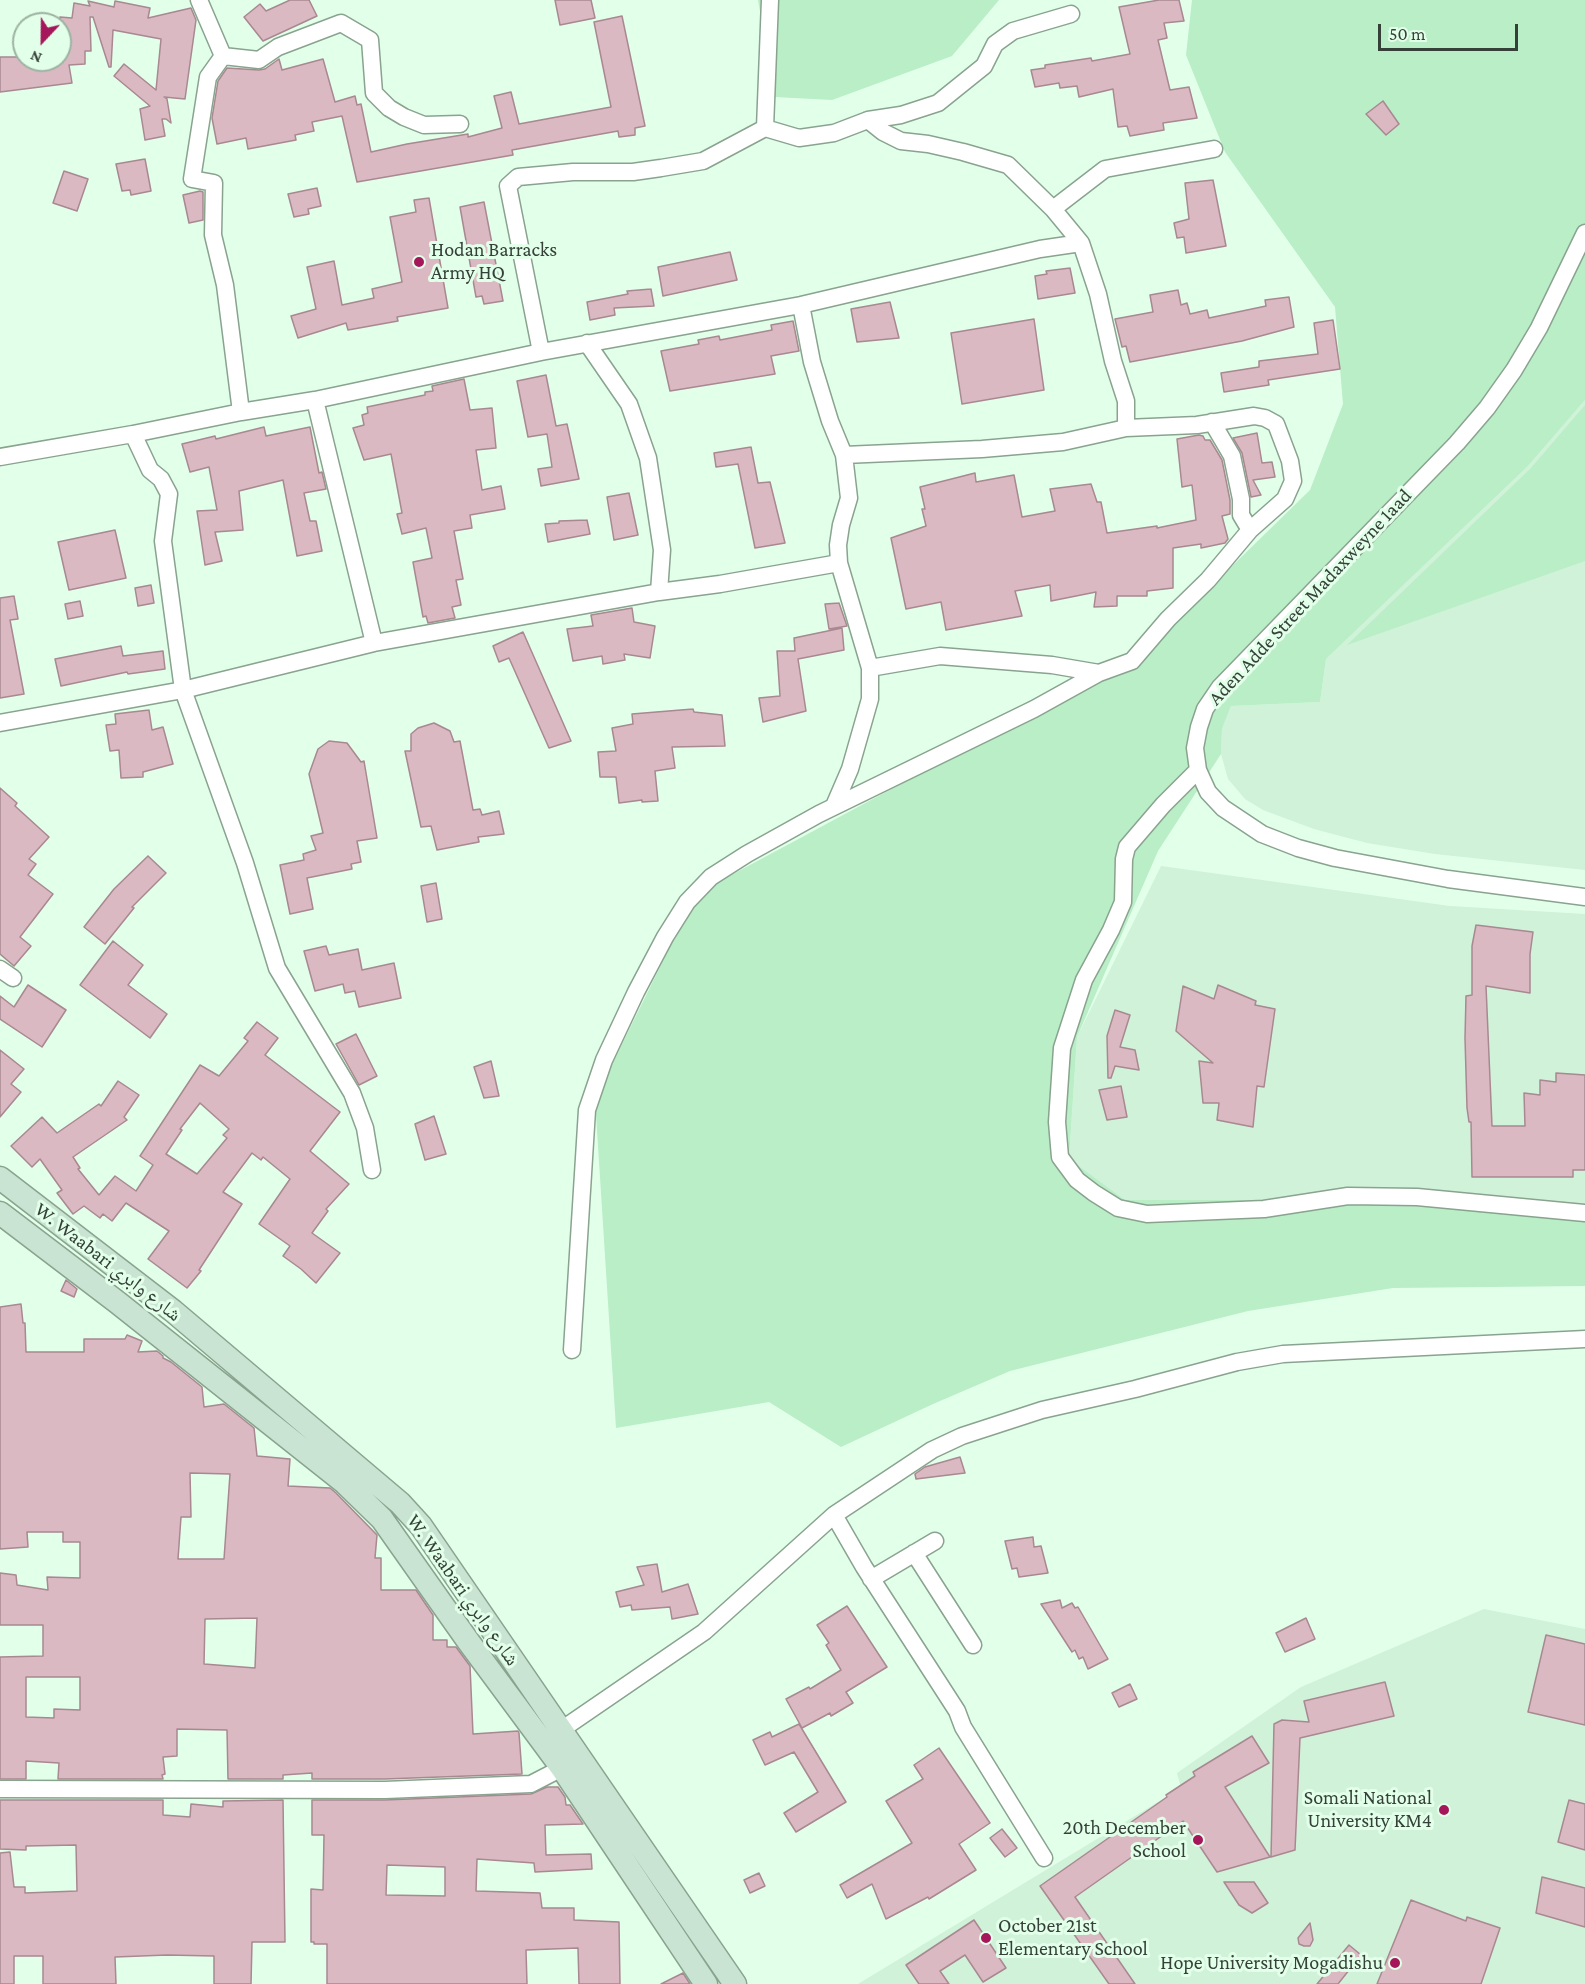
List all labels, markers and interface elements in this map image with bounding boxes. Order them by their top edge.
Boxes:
north arrow [12,12,72,72]
scale bar [1381,12,1520,50]
text: 50 m [1389,24,1426,44]
text: N [28,47,44,67]
place label: Hodan Barracks Army HQ [431,238,557,285]
marker: Hodan Barracks Army HQ [412,255,426,269]
street label: Aden Adde Street Madaxweyne 1aad [1203,484,1417,710]
street label: W. Waabari شارع وابري [30,1197,186,1327]
street label: W. Waabari شارع وابري [402,1510,524,1670]
place label: Somali National University KM4 [1304,1786,1432,1833]
marker: Somali National University KM4 [1437,1803,1451,1817]
place label: 20th December School [1063,1816,1186,1863]
marker: 20th December School [1191,1833,1205,1847]
place label: October 21st Elementary School [998,1914,1148,1961]
marker: October 21st Elementary School [979,1931,993,1945]
place label: Hope University Mogadishu [1160,1951,1383,1975]
marker: Hope University Mogadishu [1388,1956,1402,1970]

